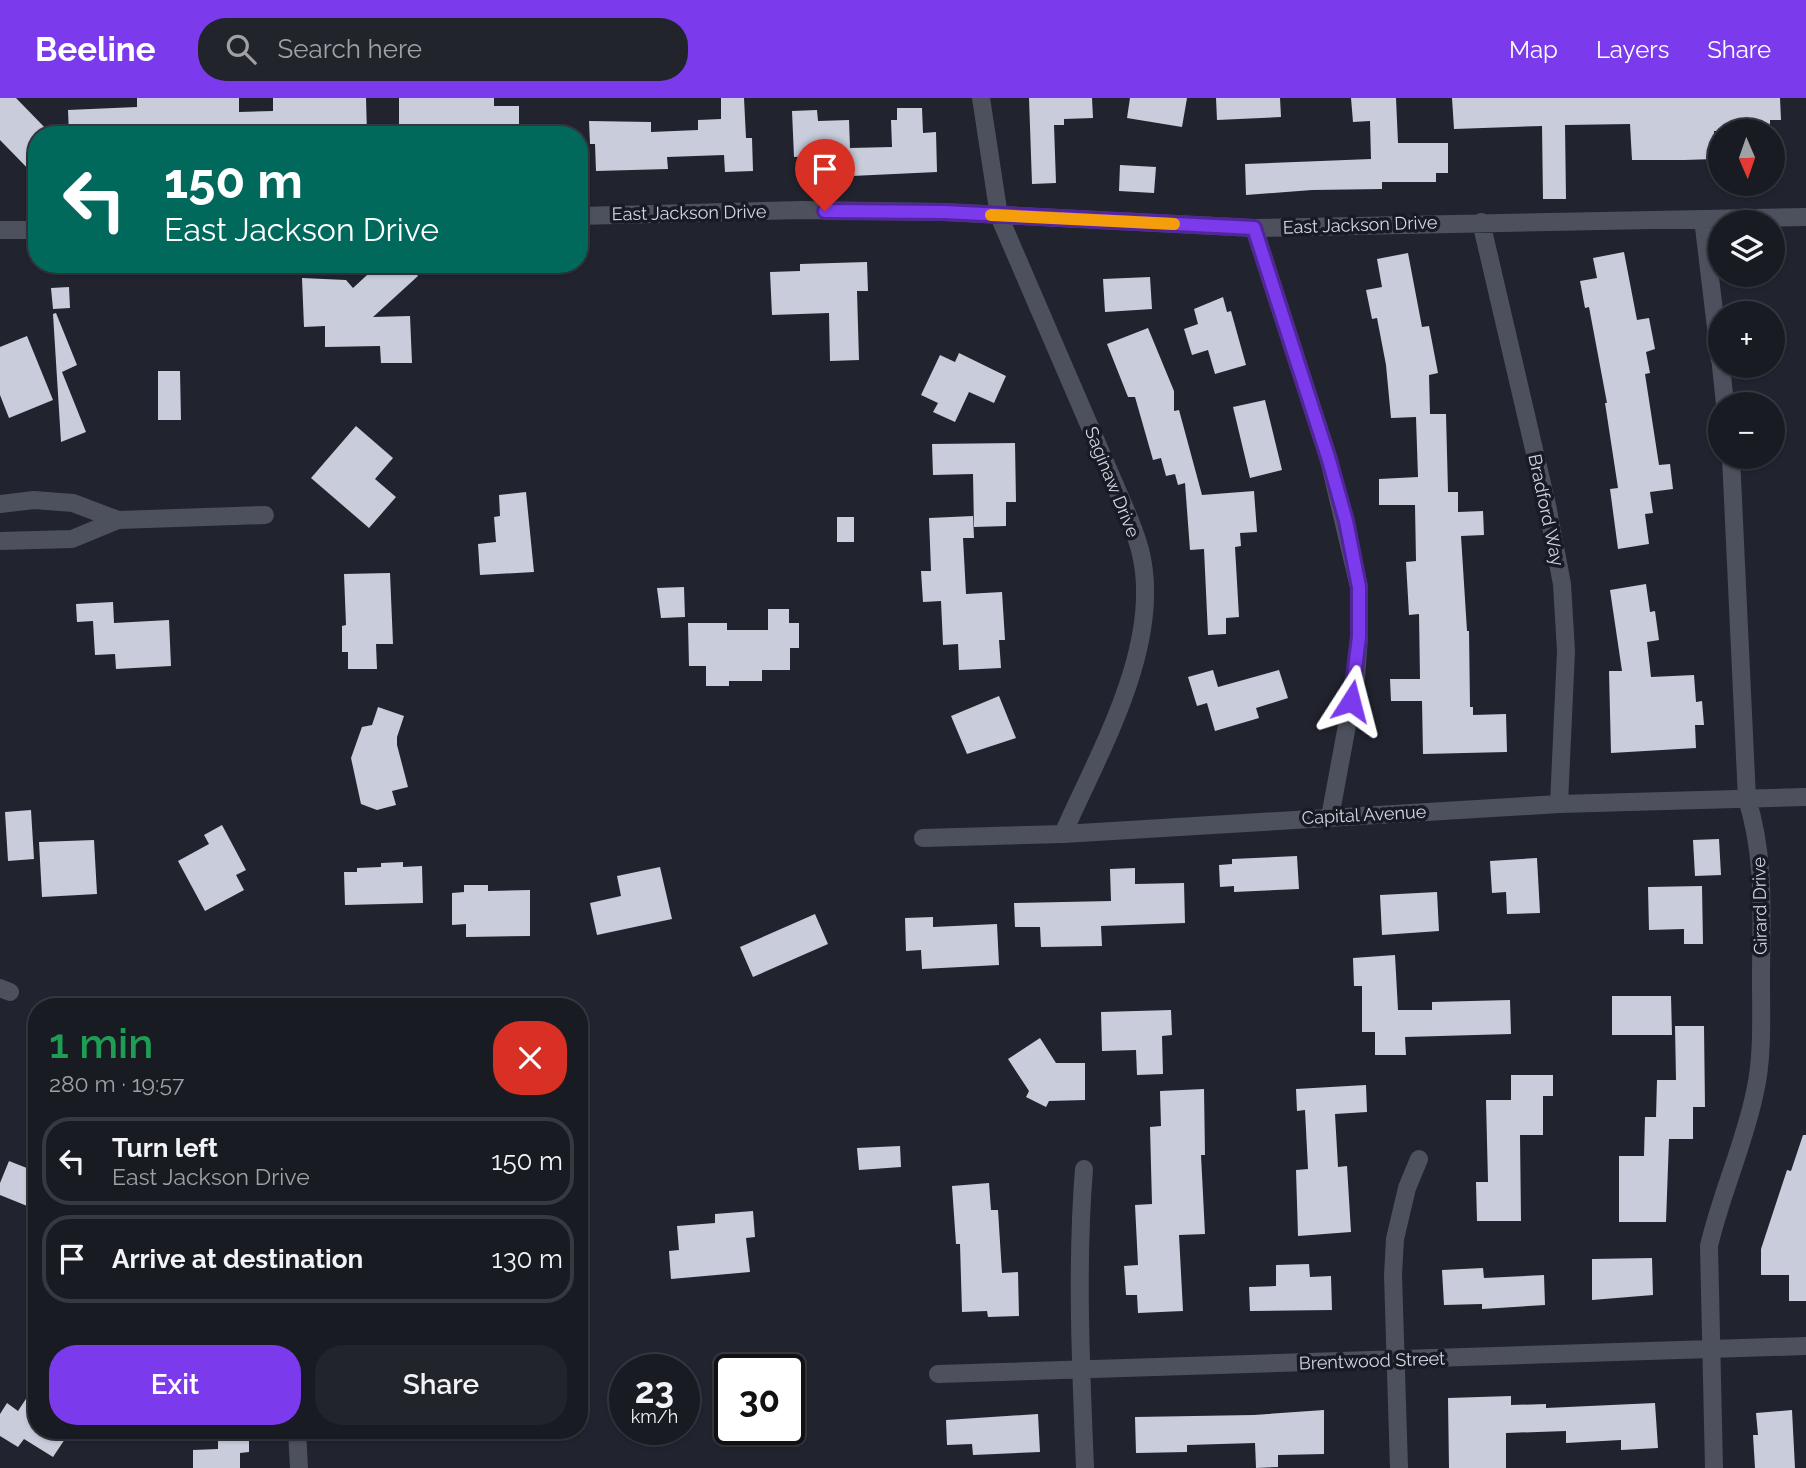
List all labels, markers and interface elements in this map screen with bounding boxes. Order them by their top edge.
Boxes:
search box [198,18,688,81]
text: Beeline [35,30,156,69]
icon: search [222,30,260,68]
text: Search here [278,34,422,64]
text: Map [1509,35,1558,64]
text: Layers [1596,35,1669,64]
text: Share [1707,35,1771,64]
north arrow [1708,119,1785,196]
map controls [1708,119,1785,469]
pin [795,139,855,211]
icon: arrive [806,150,844,188]
text: 150 m [164,152,303,209]
icon: left [49,154,140,245]
street label: East Jackson Drive [611,201,767,224]
button: layers [1708,210,1785,287]
text: East Jackson Drive [164,211,439,248]
street label: East Jackson Drive [1282,211,1438,238]
button: + [1708,301,1785,378]
button: − [1708,392,1785,469]
street label: Saginaw Drive [1081,423,1144,541]
street label: Bradford Way [1524,452,1569,568]
position arrow [1314,664,1388,738]
street label: Capital Avenue [1301,801,1427,828]
street label: Girard Drive [1748,857,1771,955]
text: 1 min [49,1019,153,1068]
button: close [493,1021,567,1095]
text: 280 m · 19:57 [49,1070,184,1097]
text: Turn left [112,1133,218,1163]
icon: left [53,1142,91,1180]
text: 150 m [491,1146,563,1176]
text: East Jackson Drive [112,1163,310,1190]
icon: arrive [53,1240,91,1278]
text: Arrive at destination [112,1244,363,1274]
text: 130 m [492,1244,563,1274]
button: Exit [49,1345,301,1425]
button: Share [315,1345,567,1425]
street label: Brentwood Street [1298,1347,1446,1374]
speed limit sign: 30 [714,1354,805,1445]
text: 23 [635,1370,674,1411]
text: km/h [631,1406,678,1427]

